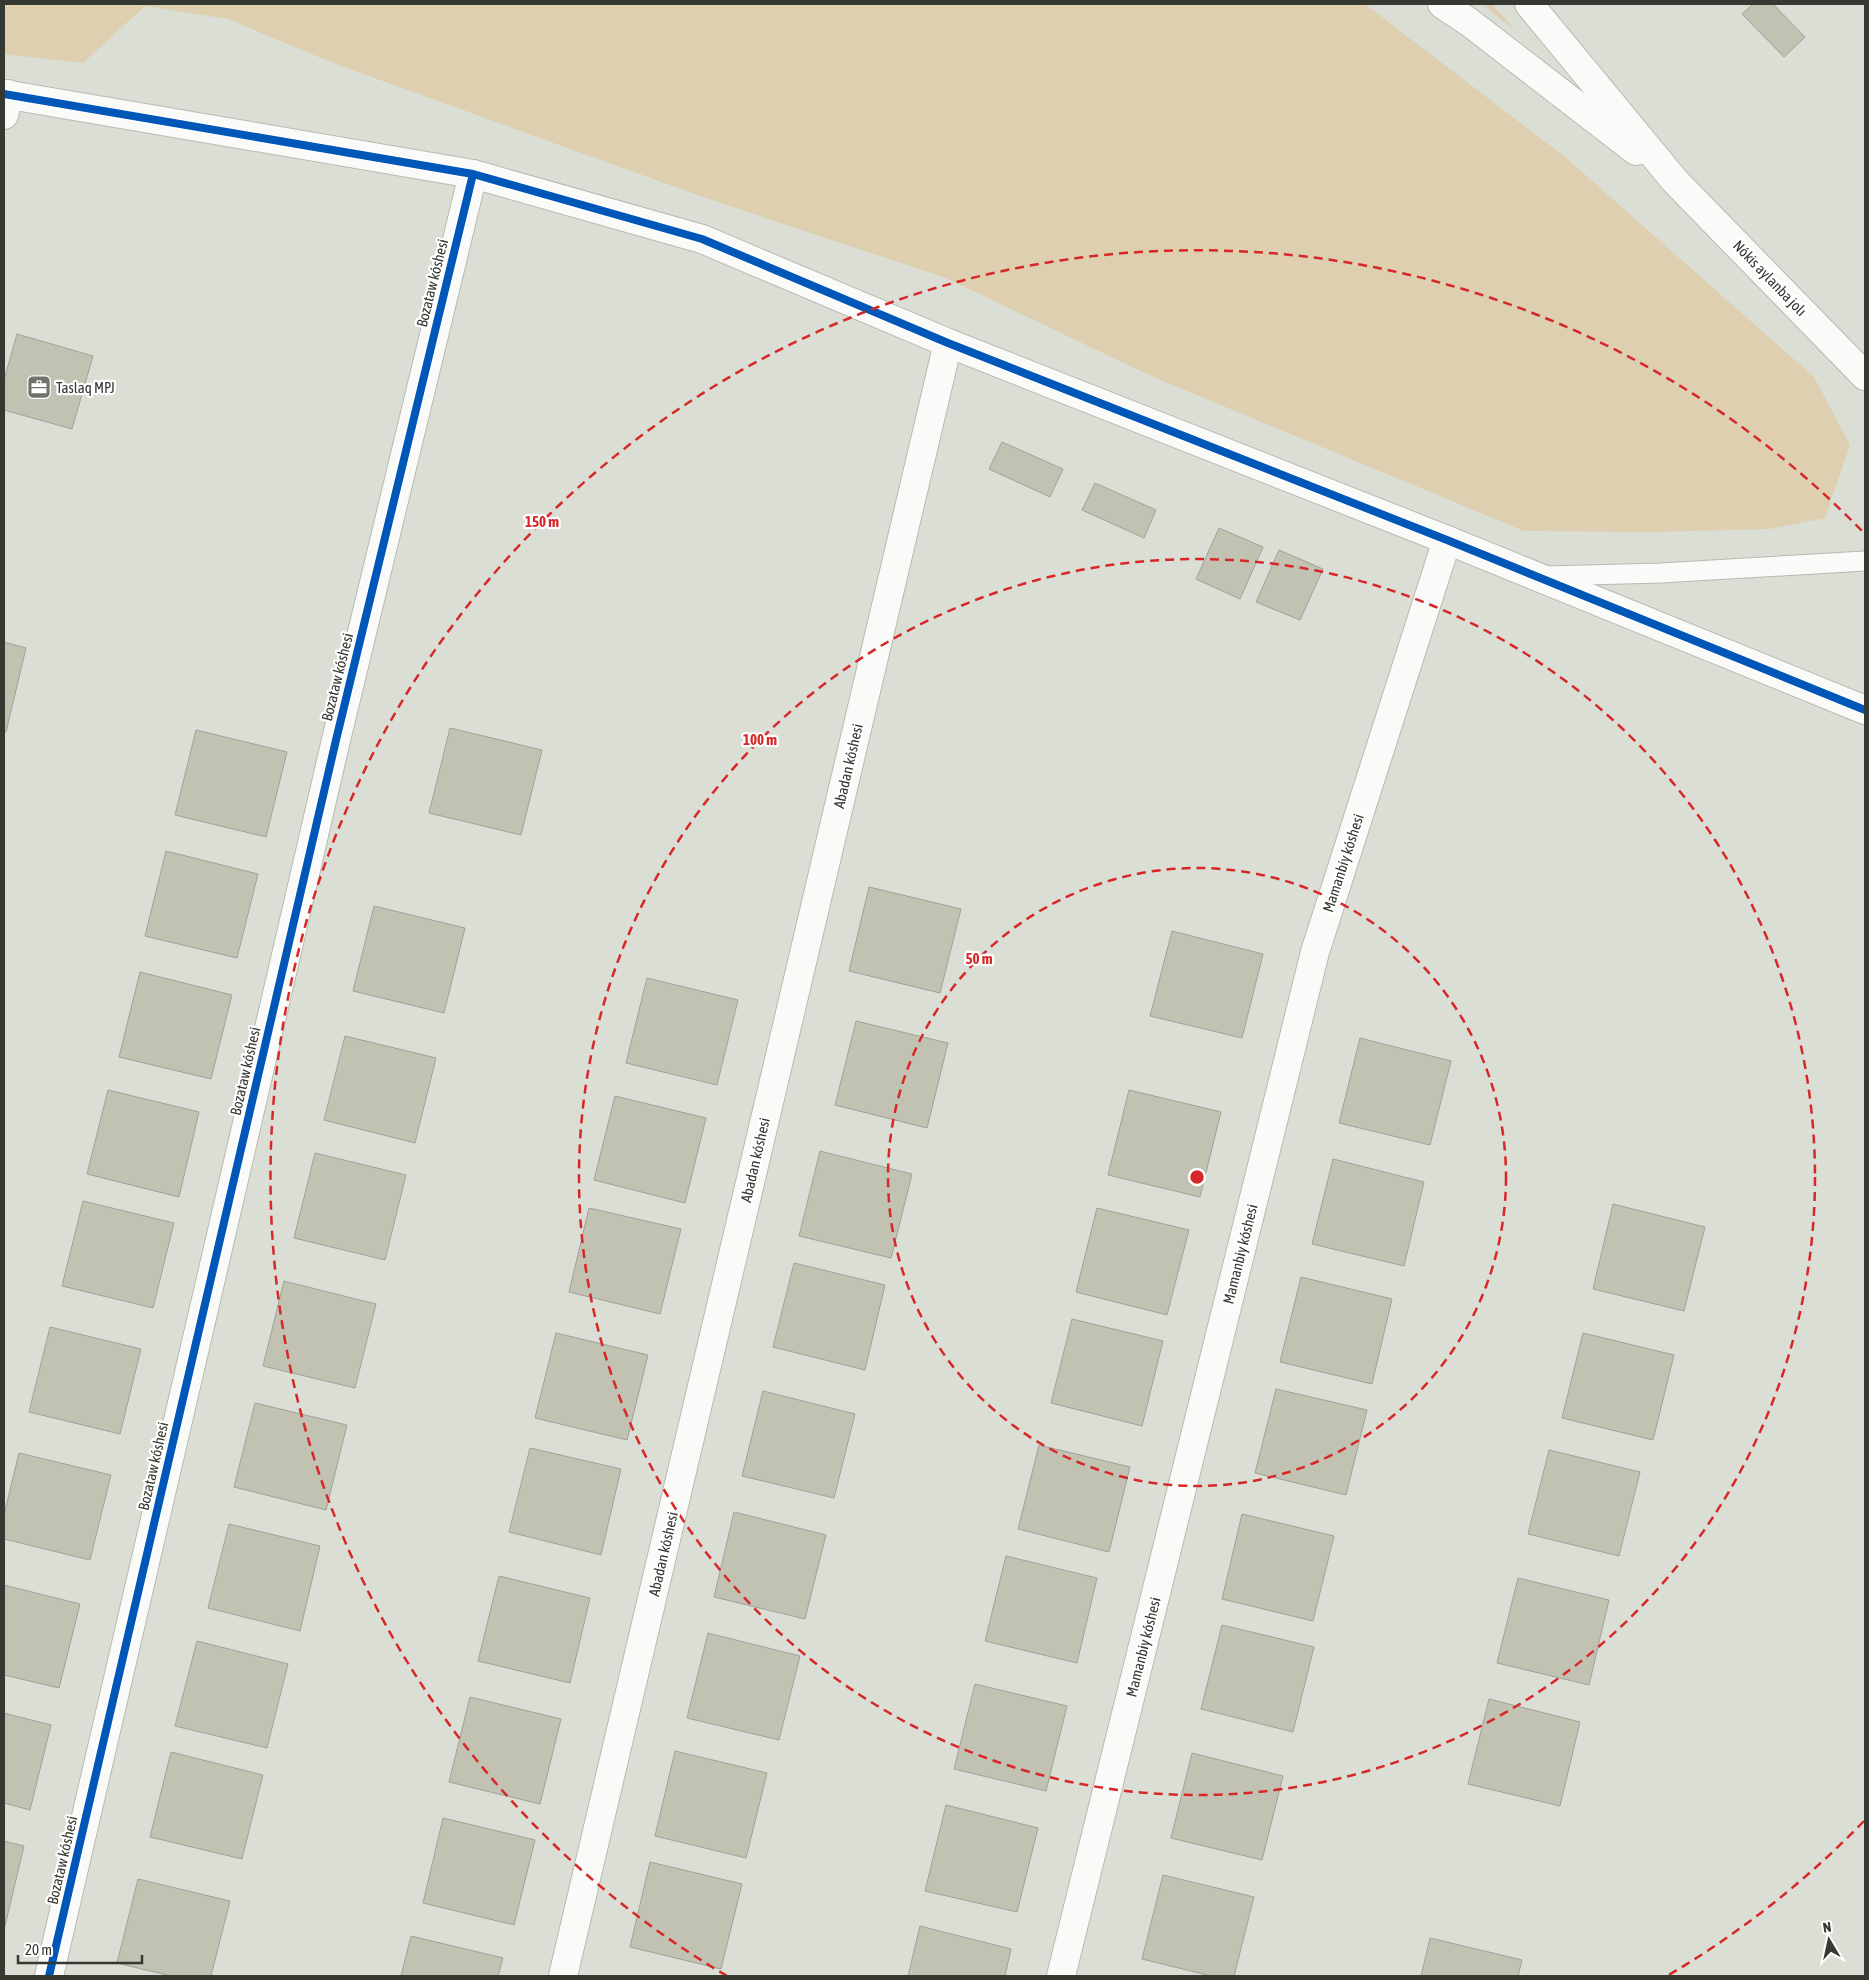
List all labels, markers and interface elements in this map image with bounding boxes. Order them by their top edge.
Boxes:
street label: Bozataw kóshesi [413,237,451,329]
street label: Nókis aylanba jolı [1730,237,1810,319]
office icon: Taslaq MPJ [26,374,52,400]
place label: Taslaq MPJ [56,379,115,396]
text: 150 m [525,513,559,530]
street label: Bozataw kóshesi [318,631,356,723]
street label: Abadan kóshesi [830,722,866,810]
text: 100 m [743,731,777,748]
street label: Mamanbiy kóshesi [1319,812,1367,914]
text: 50 m [966,950,993,967]
street label: Bozataw kóshesi [227,1025,263,1117]
street label: Abadan kóshesi [737,1116,773,1204]
centre of rings [1188,1168,1206,1186]
street label: Mamanbiy kóshesi [1219,1202,1261,1306]
street label: Bozataw kóshesi [135,1420,171,1512]
street label: Abadan kóshesi [645,1510,681,1598]
street label: Mamanbiy kóshesi [1122,1595,1164,1699]
street label: Bozataw kóshesi [44,1814,80,1906]
north arrow [1804,1915,1854,1965]
text: N [1822,1919,1832,1936]
scale bar [18,1932,141,1964]
text: 20 m [25,1941,52,1958]

